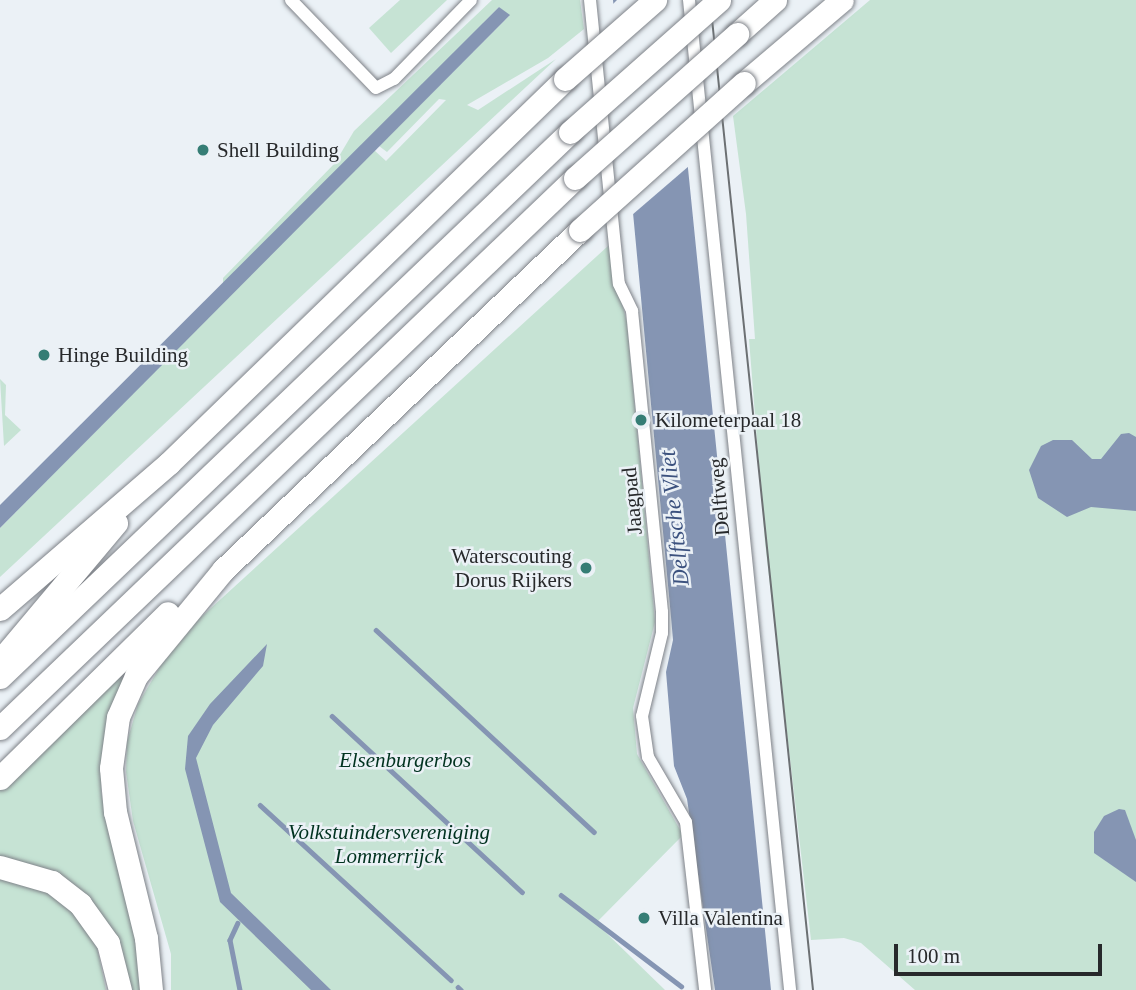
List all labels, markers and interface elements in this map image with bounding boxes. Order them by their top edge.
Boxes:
place label: Shell Building [217,137,339,163]
marker: Shell Building [195,142,211,158]
place label: Hinge Building [58,342,188,368]
marker: Hinge Building [36,347,52,363]
place label: Kilometerpaal 18 [655,407,801,433]
marker: Kilometerpaal 18 [633,412,649,428]
water label: Delftsche Vliet [654,449,696,587]
street label: Delftweg [703,457,735,537]
street label: Jaagpad [617,466,647,536]
place label: Waterscouting Dorus Rijkers [451,543,572,593]
marker: Waterscouting Dorus Rijkers [578,560,594,576]
park label: Elsenburgerbos [339,747,471,773]
park label: Volkstuindersvereniging Lommerrijck [288,819,490,869]
place label: Villa Valentina [658,905,783,931]
marker: Villa Valentina [636,910,652,926]
scale bar [898,930,1106,974]
text: 100 m [907,944,960,968]

